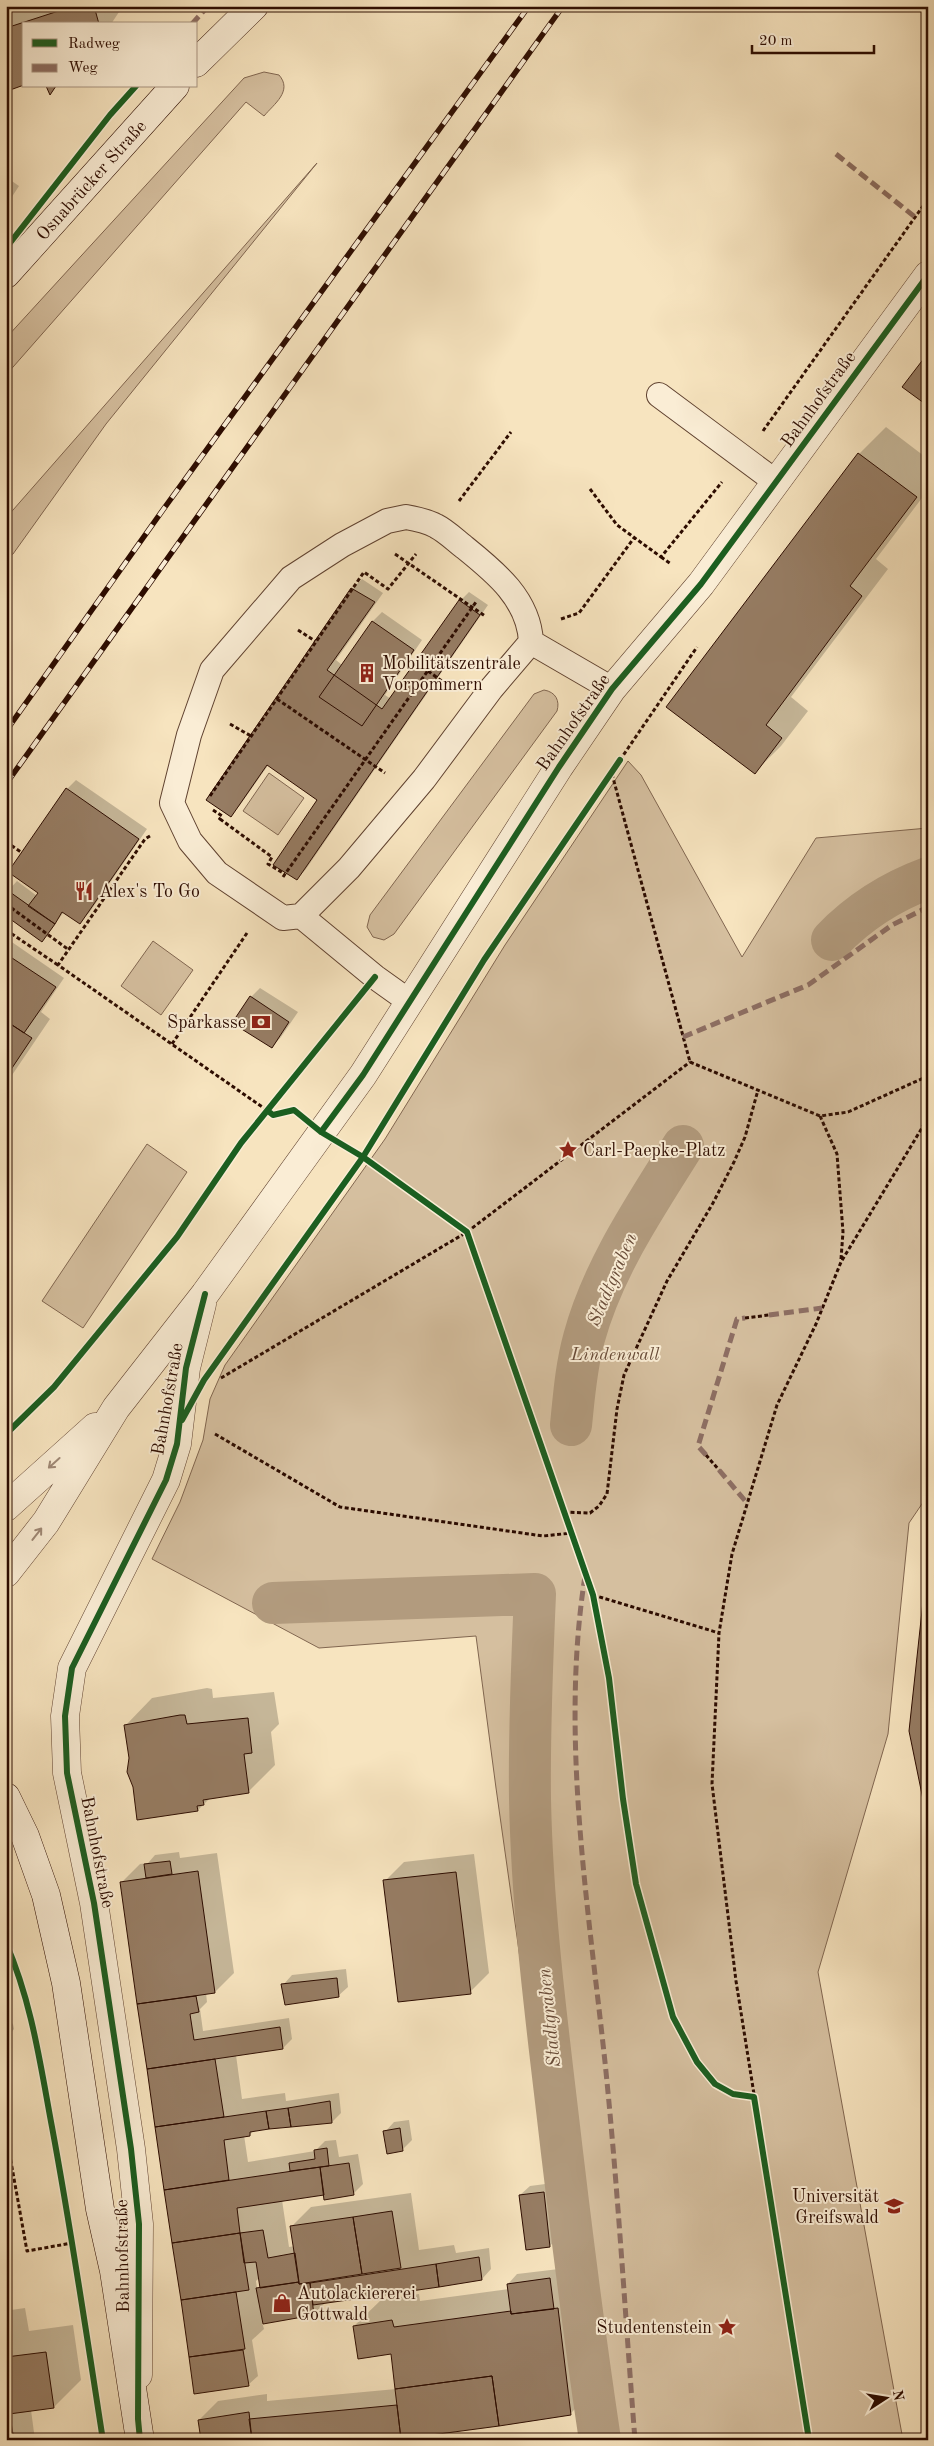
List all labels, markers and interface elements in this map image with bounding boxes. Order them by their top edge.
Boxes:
legend [22,22,198,88]
scale bar [752,22,874,54]
text: 20 m [759,34,793,49]
text: Radweg [68,37,120,52]
text: Weg [68,61,98,76]
street label: Osnabrücker Straße [33,117,150,244]
street label: Bahnhofstraße [778,348,859,451]
place label: Mobilitätszentrale Vorpommern [382,655,521,694]
building icon: Mobilitätszentrale Vorpommern [356,662,378,684]
street label: Bahnhofstraße [534,671,614,774]
restaurant icon: Alex's To Go [73,880,95,902]
place label: Alex's To Go [99,883,200,901]
bank icon: Sparkasse [250,1011,272,1033]
place label: Sparkasse [167,1014,246,1032]
place icon: Carl-Paepke-Platz [557,1139,579,1161]
place label: Carl-Paepke-Platz [583,1142,725,1160]
water label: Stadtgraben [585,1230,642,1329]
street label: Bahnhofstraße [149,1342,187,1457]
park label: Lindenwall [570,1346,660,1364]
one-way arrow [48,1458,61,1469]
one-way arrow [31,1528,42,1541]
street label: Bahnhofstraße [77,1795,117,1910]
water label: Stadtgraben [536,1967,565,2068]
place label: Universität Greifswald [792,2188,879,2227]
school or university icon: Universität Greifswald [883,2195,905,2217]
street label: Bahnhofstraße [113,2199,133,2313]
place label: Autolackiererei Gottwald [297,2285,416,2324]
shop icon: Autolackiererei Gottwald [271,2292,293,2314]
place icon: Studentenstein [716,2316,738,2338]
place label: Studentenstein [596,2319,712,2337]
north arrow [862,2374,912,2424]
text: N [890,2389,906,2402]

